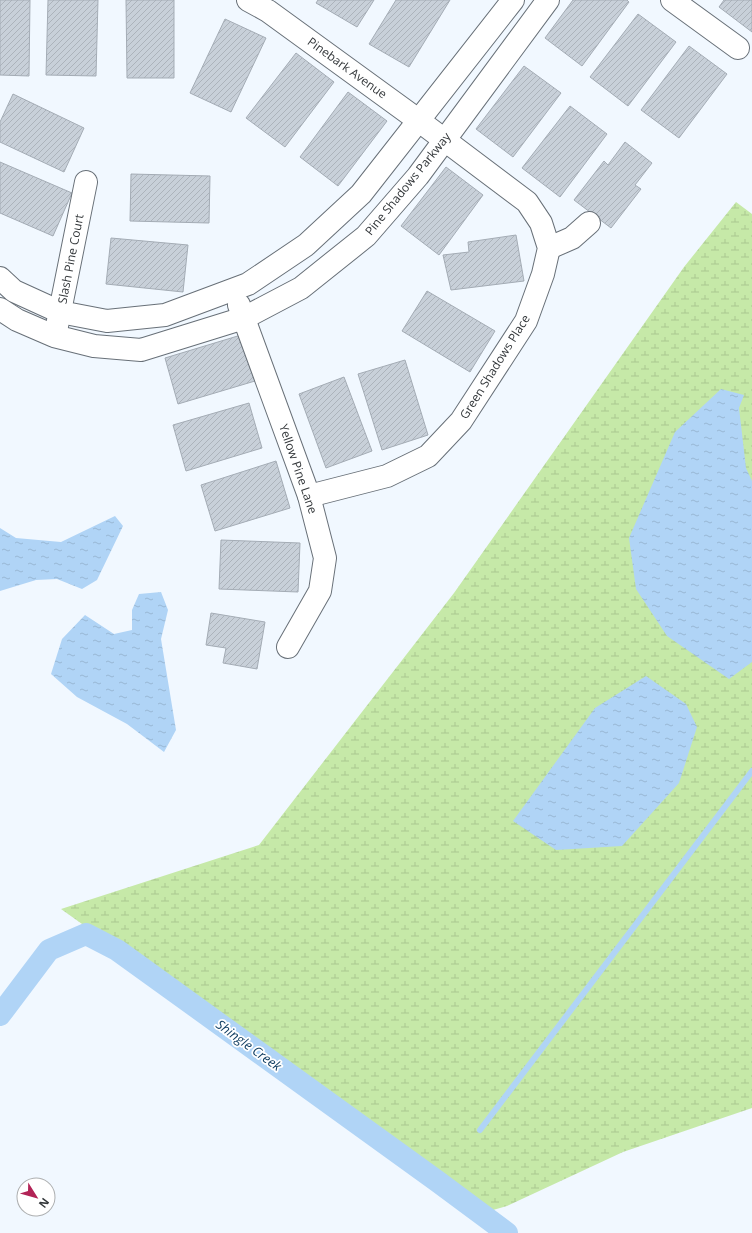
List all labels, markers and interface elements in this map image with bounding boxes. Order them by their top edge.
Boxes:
street label: Pinebark Avenue [304,33,391,102]
street label: Pine Shadows Parkway [361,128,455,239]
street label: Slash Pine Court [53,212,88,305]
street label: Green Shadows Place [455,311,534,422]
street label: Yellow Pine Lane [275,422,322,516]
water label: Shingle Creek [213,1015,286,1075]
north arrow [16,1177,56,1217]
text: N [36,1195,53,1211]

